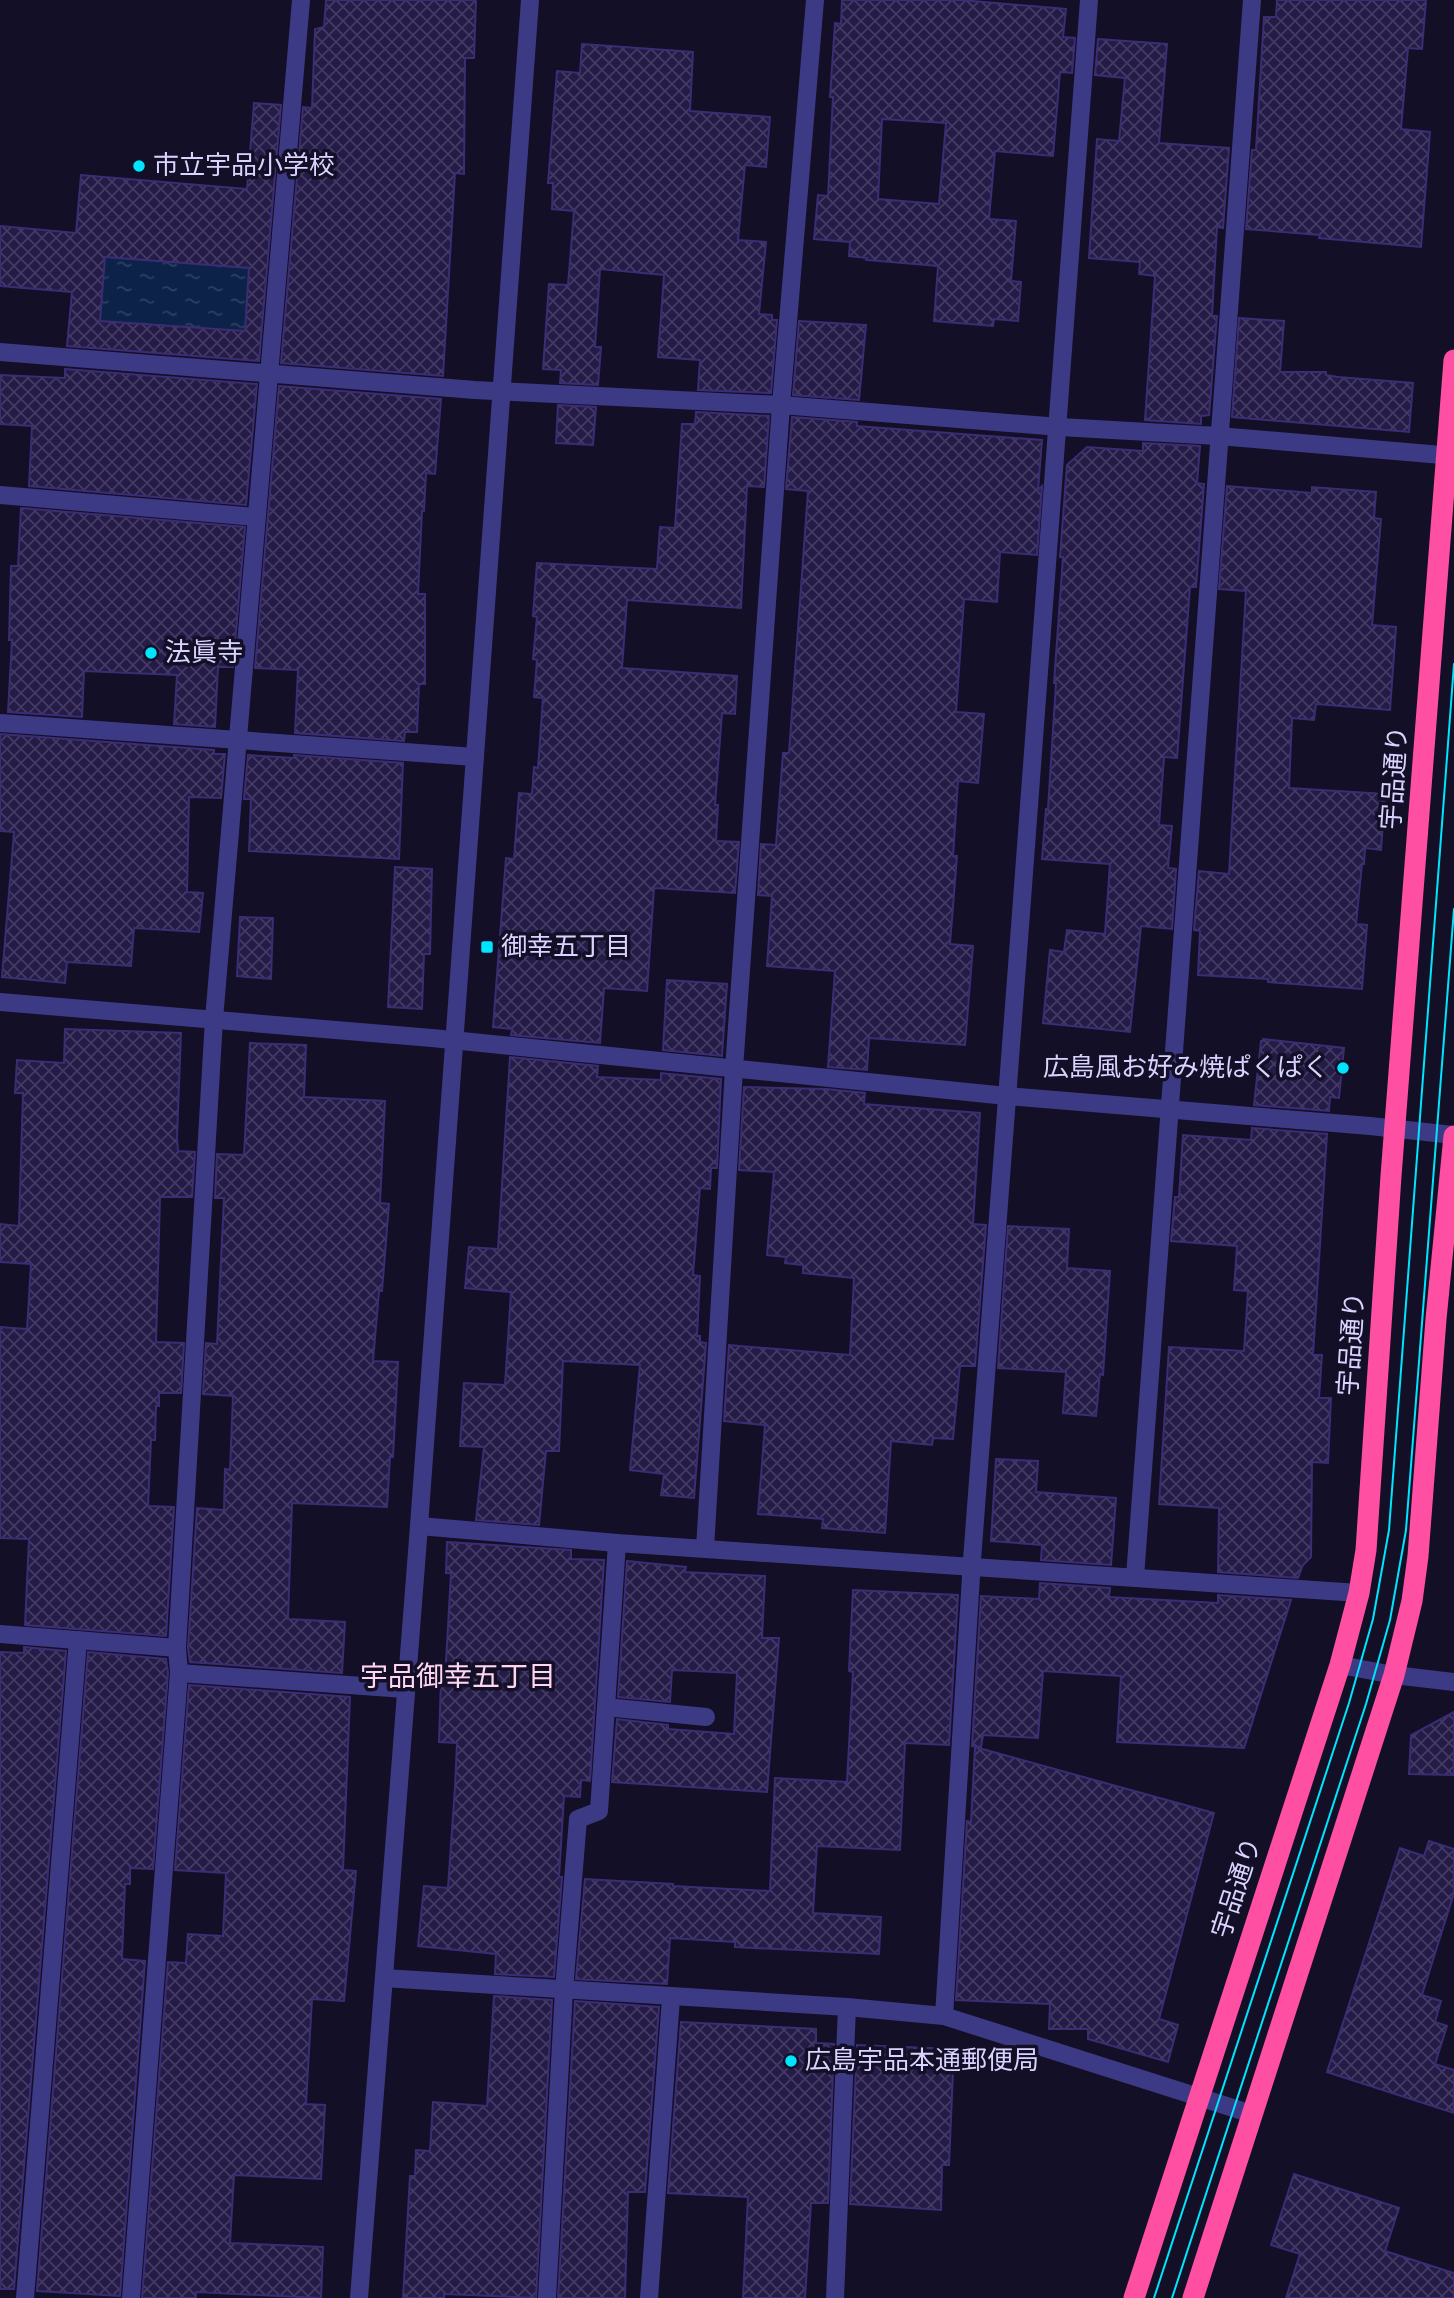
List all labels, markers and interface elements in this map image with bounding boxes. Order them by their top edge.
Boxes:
place label: 市立宇品小学校 [153,150,335,182]
marker: 市立宇品小学校 [131,158,147,174]
place label: 法眞寺 [165,637,243,669]
marker: 法眞寺 [143,645,159,661]
street label: 宇品通り [1375,725,1415,831]
place label: 御幸五丁目 [501,931,631,963]
marker: 御幸五丁目 [479,939,495,955]
place label: 広島風お好み焼ぱくぱく [1043,1052,1329,1084]
marker: 広島風お好み焼ぱくぱく [1335,1060,1351,1076]
street label: 宇品通り [1332,1291,1372,1397]
district label: 宇品御幸五丁目 [360,1660,556,1694]
street label: 宇品通り [1206,1834,1268,1942]
place label: 広島宇品本通郵便局 [805,2045,1039,2077]
marker: 広島宇品本通郵便局 [783,2053,799,2069]

